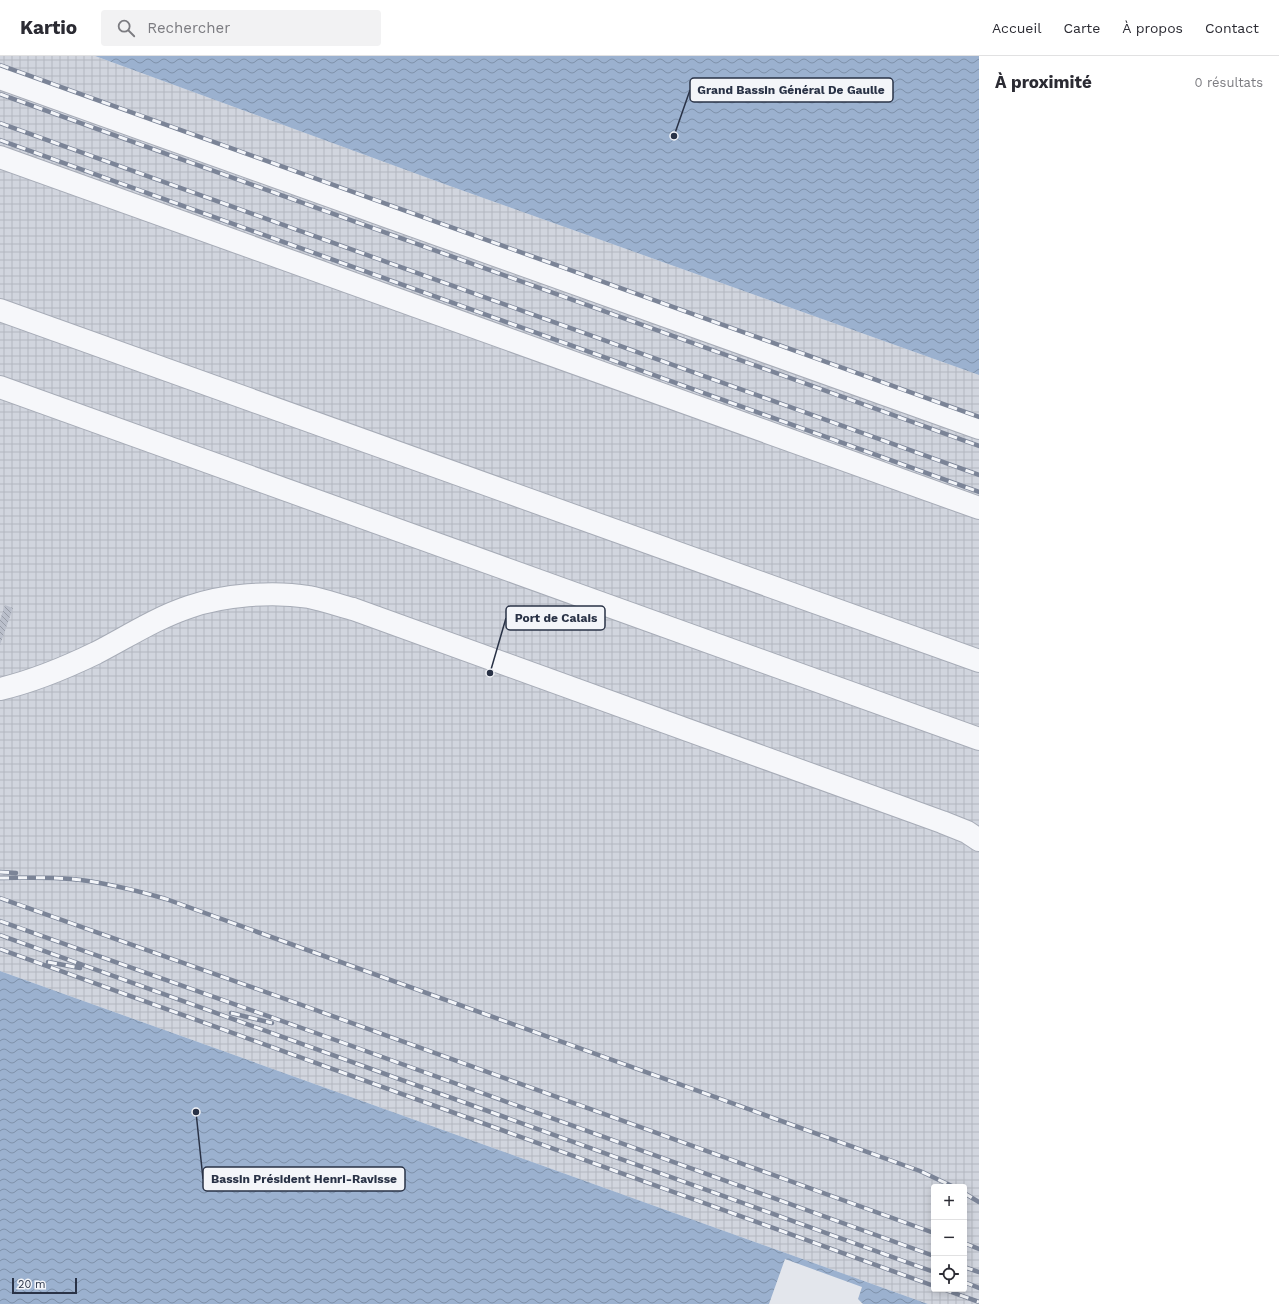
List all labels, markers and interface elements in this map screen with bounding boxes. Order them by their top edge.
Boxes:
search box [101,10,381,46]
text: Kartio [20,16,77,39]
icon: search [115,17,137,39]
text: Rechercher [147,19,230,37]
text: Accueil [992,20,1041,36]
text: Carte [1063,20,1100,36]
text: À propos [1122,20,1183,36]
text: Contact [1205,20,1259,36]
text: À proximité [995,72,1092,92]
text: 0 résultats [1194,75,1263,90]
callout: Grand Bassin Général De Gaulle [690,78,893,102]
text: Grand Bassin Général De Gaulle [697,83,885,97]
callout: Port de Calais [506,606,605,630]
text: Port de Calais [515,611,598,625]
callout: Bassin Président Henri-Ravisse [203,1167,405,1191]
text: Bassin Président Henri-Ravisse [211,1172,397,1186]
map controls [931,1184,967,1292]
button: + [931,1184,967,1220]
button: − [931,1220,967,1256]
button: locate [931,1256,967,1292]
scale bar [12,1276,77,1295]
text: 20 m [18,1278,46,1291]

